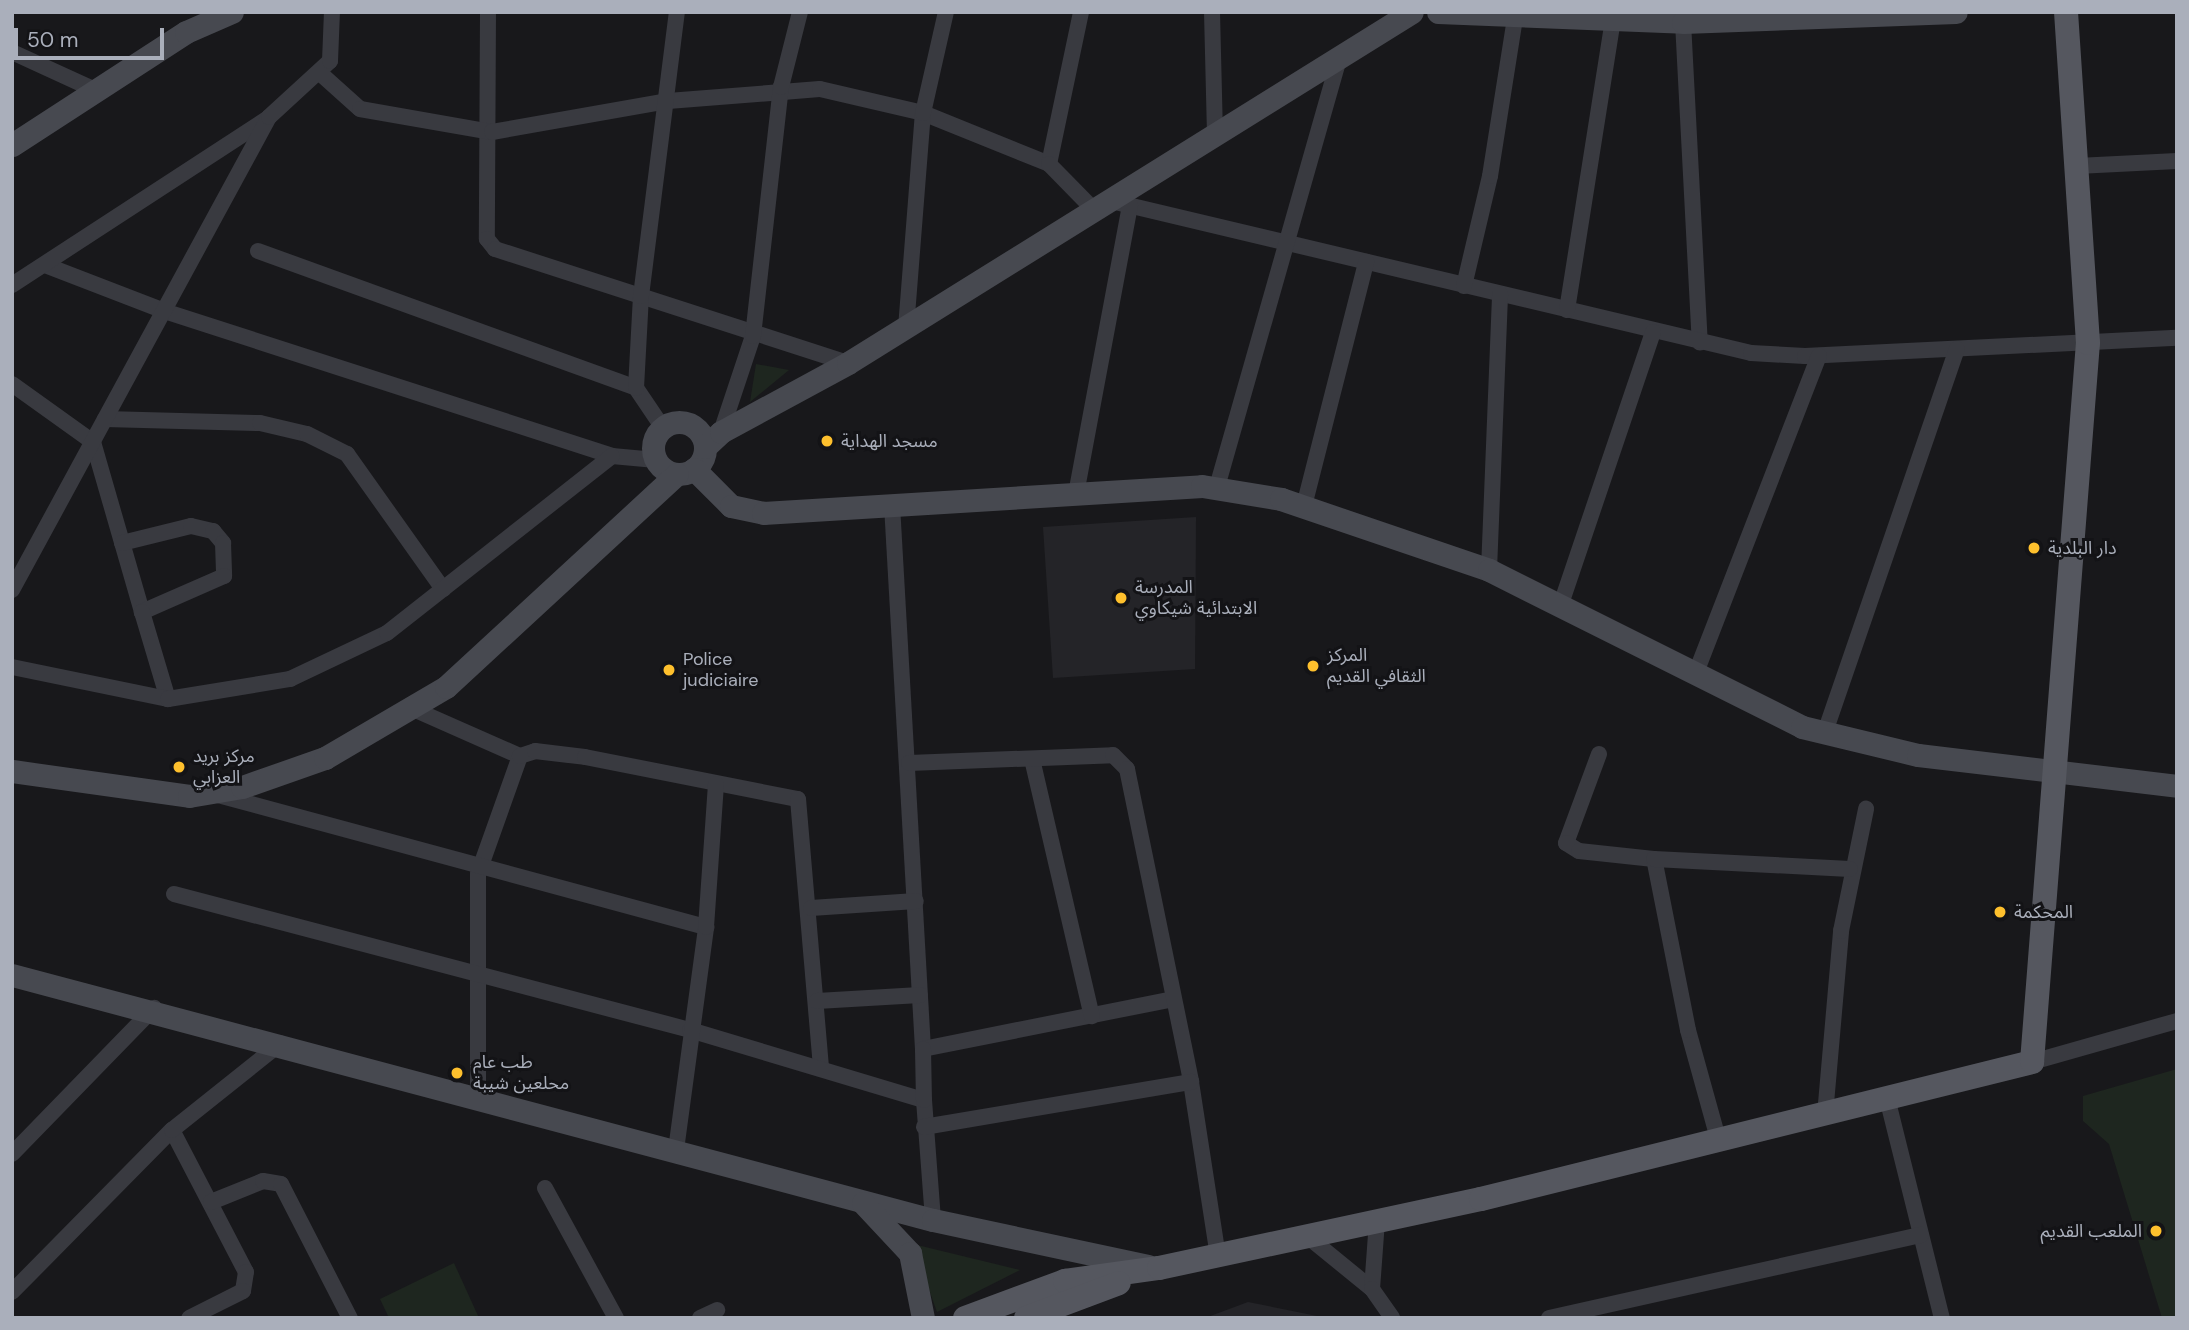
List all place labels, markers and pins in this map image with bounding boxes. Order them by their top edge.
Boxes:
place label: مسجد الهداية [841,430,938,452]
marker: مسجد الهداية [819,433,835,449]
place label: دار البلدية [2048,537,2117,559]
marker: دار البلدية [2026,540,2042,556]
place label: المدرسة الابتدائية شيكاوي [1135,577,1257,620]
marker: المدرسة الابتدائية شيكاوي [1113,590,1129,606]
place label: المركز الثقافي القديم [1327,645,1426,688]
place label: Police judiciaire [683,649,759,692]
marker: المركز الثقافي القديم [1305,658,1321,674]
marker: Police judiciaire [661,662,677,678]
place label: مركز بريد العزابي [193,746,255,788]
marker: مركز بريد العزابي [171,759,187,775]
place label: المحكمة [2014,901,2073,923]
marker: المحكمة [1992,904,2008,920]
place label: طب عام محلعين شيبة [473,1052,569,1094]
marker: طب عام محلعين شيبة [447,1063,467,1083]
place label: الملعب القديم [2040,1220,2142,1242]
marker: الملعب القديم [2148,1223,2164,1239]

